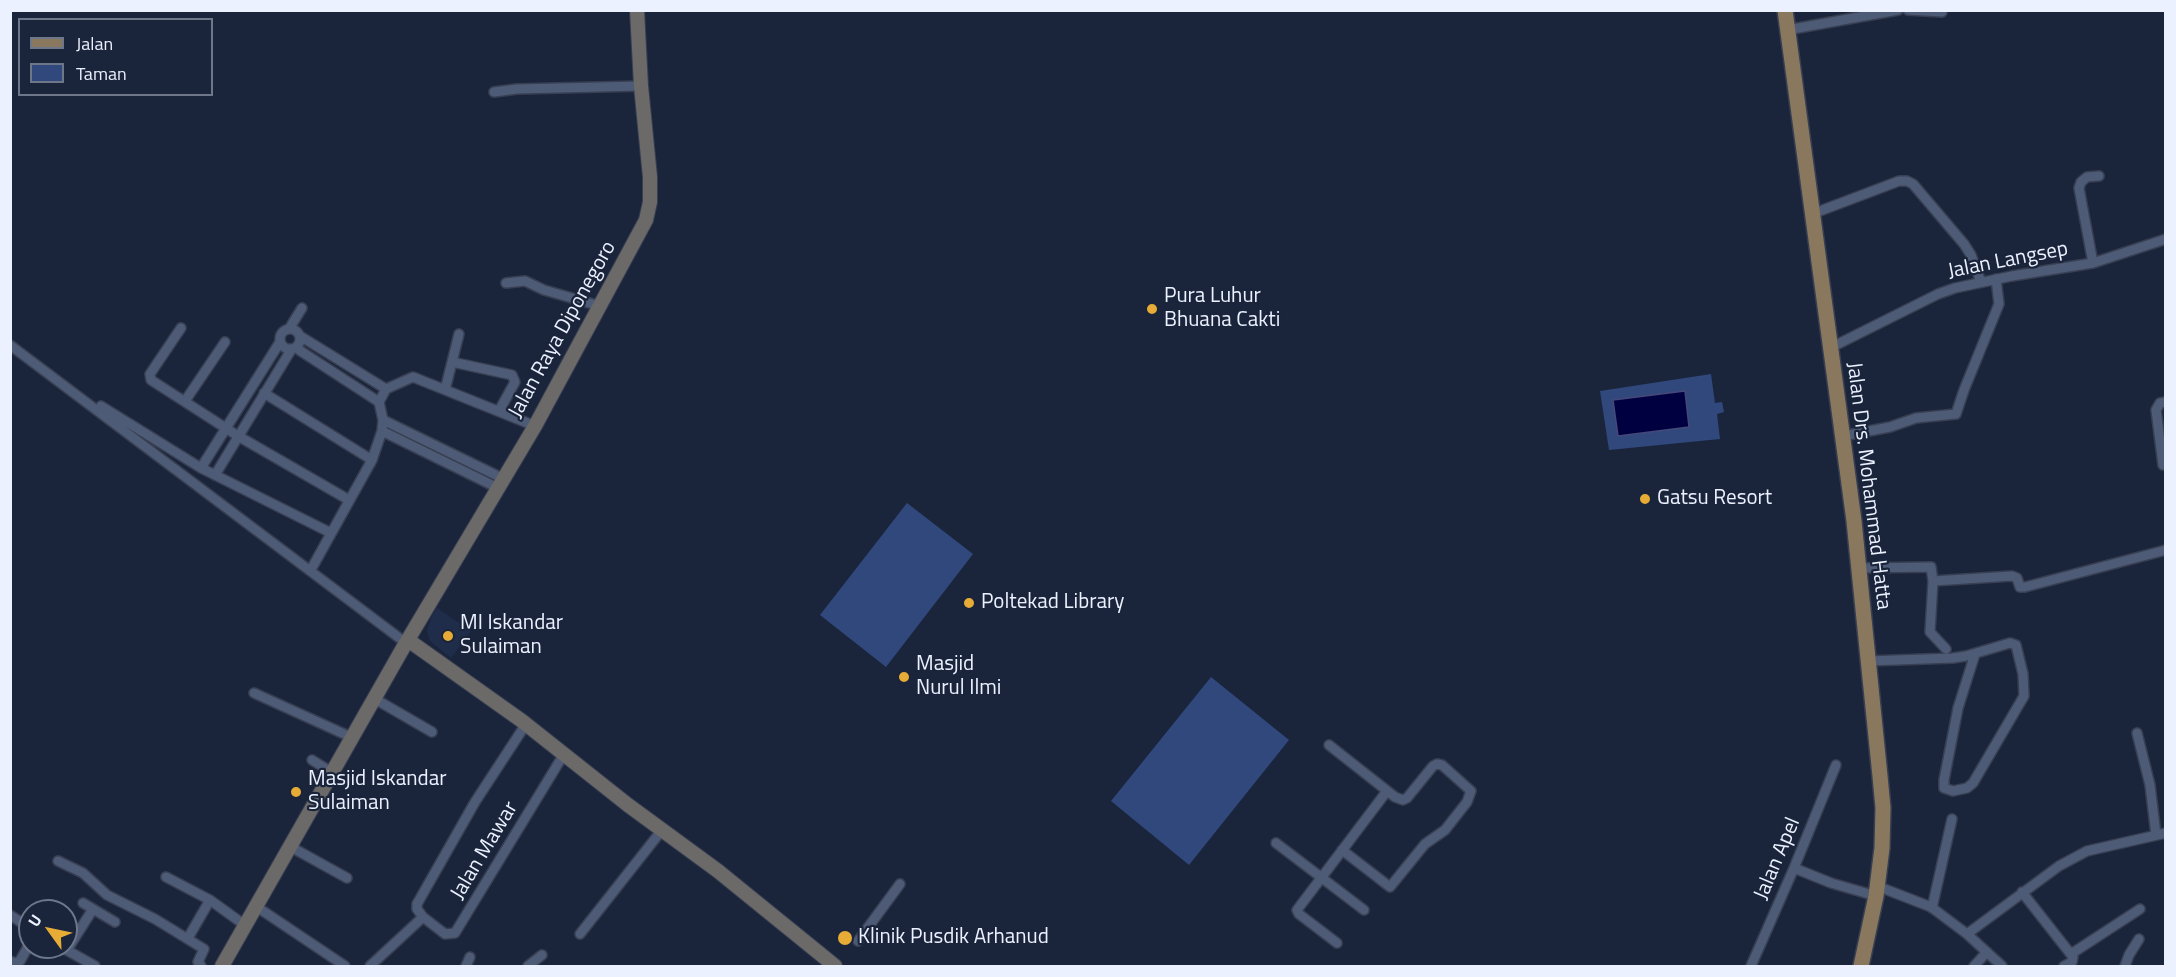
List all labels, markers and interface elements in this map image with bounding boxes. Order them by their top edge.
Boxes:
legend [18,18,213,96]
text: Jalan [76,30,113,57]
text: Taman [76,60,127,87]
street label: Jalan Raya Diponegoro [504,237,622,423]
street label: Jalan Langsep [1946,237,2070,285]
place label: Pura Luhur Bhuana Cakti [1164,284,1280,334]
marker: Pura Luhur Bhuana Cakti [1145,302,1159,316]
street label: Jalan Drs. Mohammad Hatta [1840,361,1896,611]
place label: Gatsu Resort [1657,486,1772,512]
marker: Gatsu Resort [1638,492,1652,506]
place label: Poltekad Library [981,590,1124,616]
marker: Poltekad Library [962,596,976,610]
place label: MI Iskandar Sulaiman [460,611,563,661]
marker: MI Iskandar Sulaiman [441,629,455,643]
place label: Masjid Nurul Ilmi [916,652,1001,702]
marker: Masjid Nurul Ilmi [897,670,911,684]
place label: Masjid Iskandar Sulaiman [308,767,446,817]
marker: Masjid Iskandar Sulaiman [289,785,303,799]
street label: Jalan Mawar [446,797,524,905]
street label: Jalan Apel [1749,814,1807,904]
north arrow [18,899,78,959]
text: U [22,909,47,931]
place label: Klinik Pusdik Arhanud [858,925,1049,951]
marker: Klinik Pusdik Arhanud [836,929,854,947]

